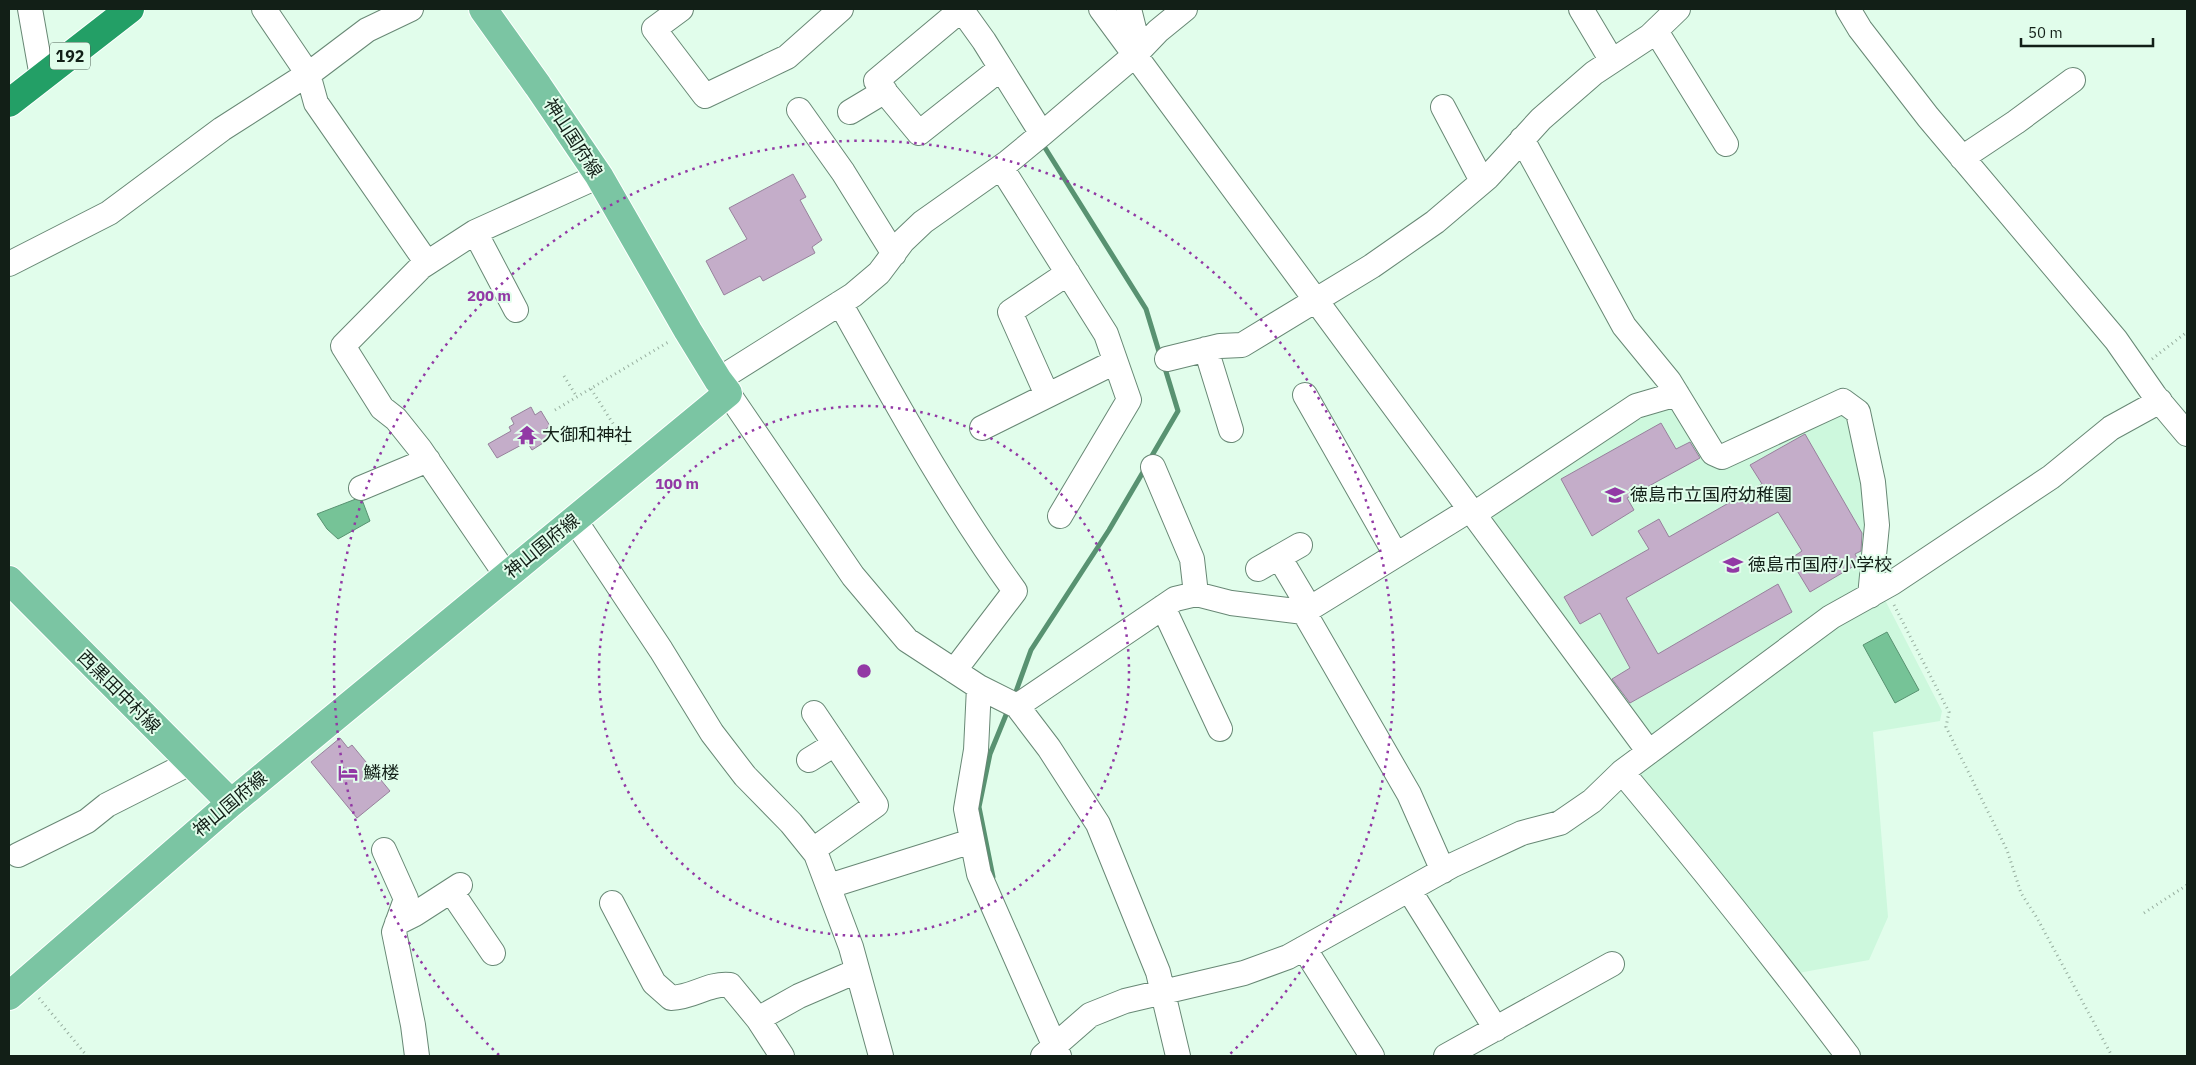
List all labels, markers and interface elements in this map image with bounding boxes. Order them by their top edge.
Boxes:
scale bar [2021,15,2154,47]
text: 50 m [2028,23,2063,42]
road number: 192 [50,42,90,70]
street label: 神山国府線 [539,94,608,182]
text: 200 m [467,286,511,305]
place label: 大御和神社 [542,423,632,446]
temple icon: 大御和神社 [516,424,538,446]
text: 100 m [655,474,699,493]
place label: 徳島市立国府幼稚園 [1630,483,1792,506]
school or university icon: 徳島市立国府幼稚園 [1604,484,1626,506]
street label: 神山国府線 [499,508,584,583]
place label: 徳島市国府小学校 [1748,553,1892,576]
school or university icon: 徳島市国府小学校 [1722,554,1744,576]
street label: 西黒田中村線 [73,645,166,738]
centre of rings [855,662,873,680]
place label: 鱗楼 [363,761,399,784]
hotel icon: 鱗楼 [337,762,359,784]
street label: 神山国府線 [188,766,272,841]

